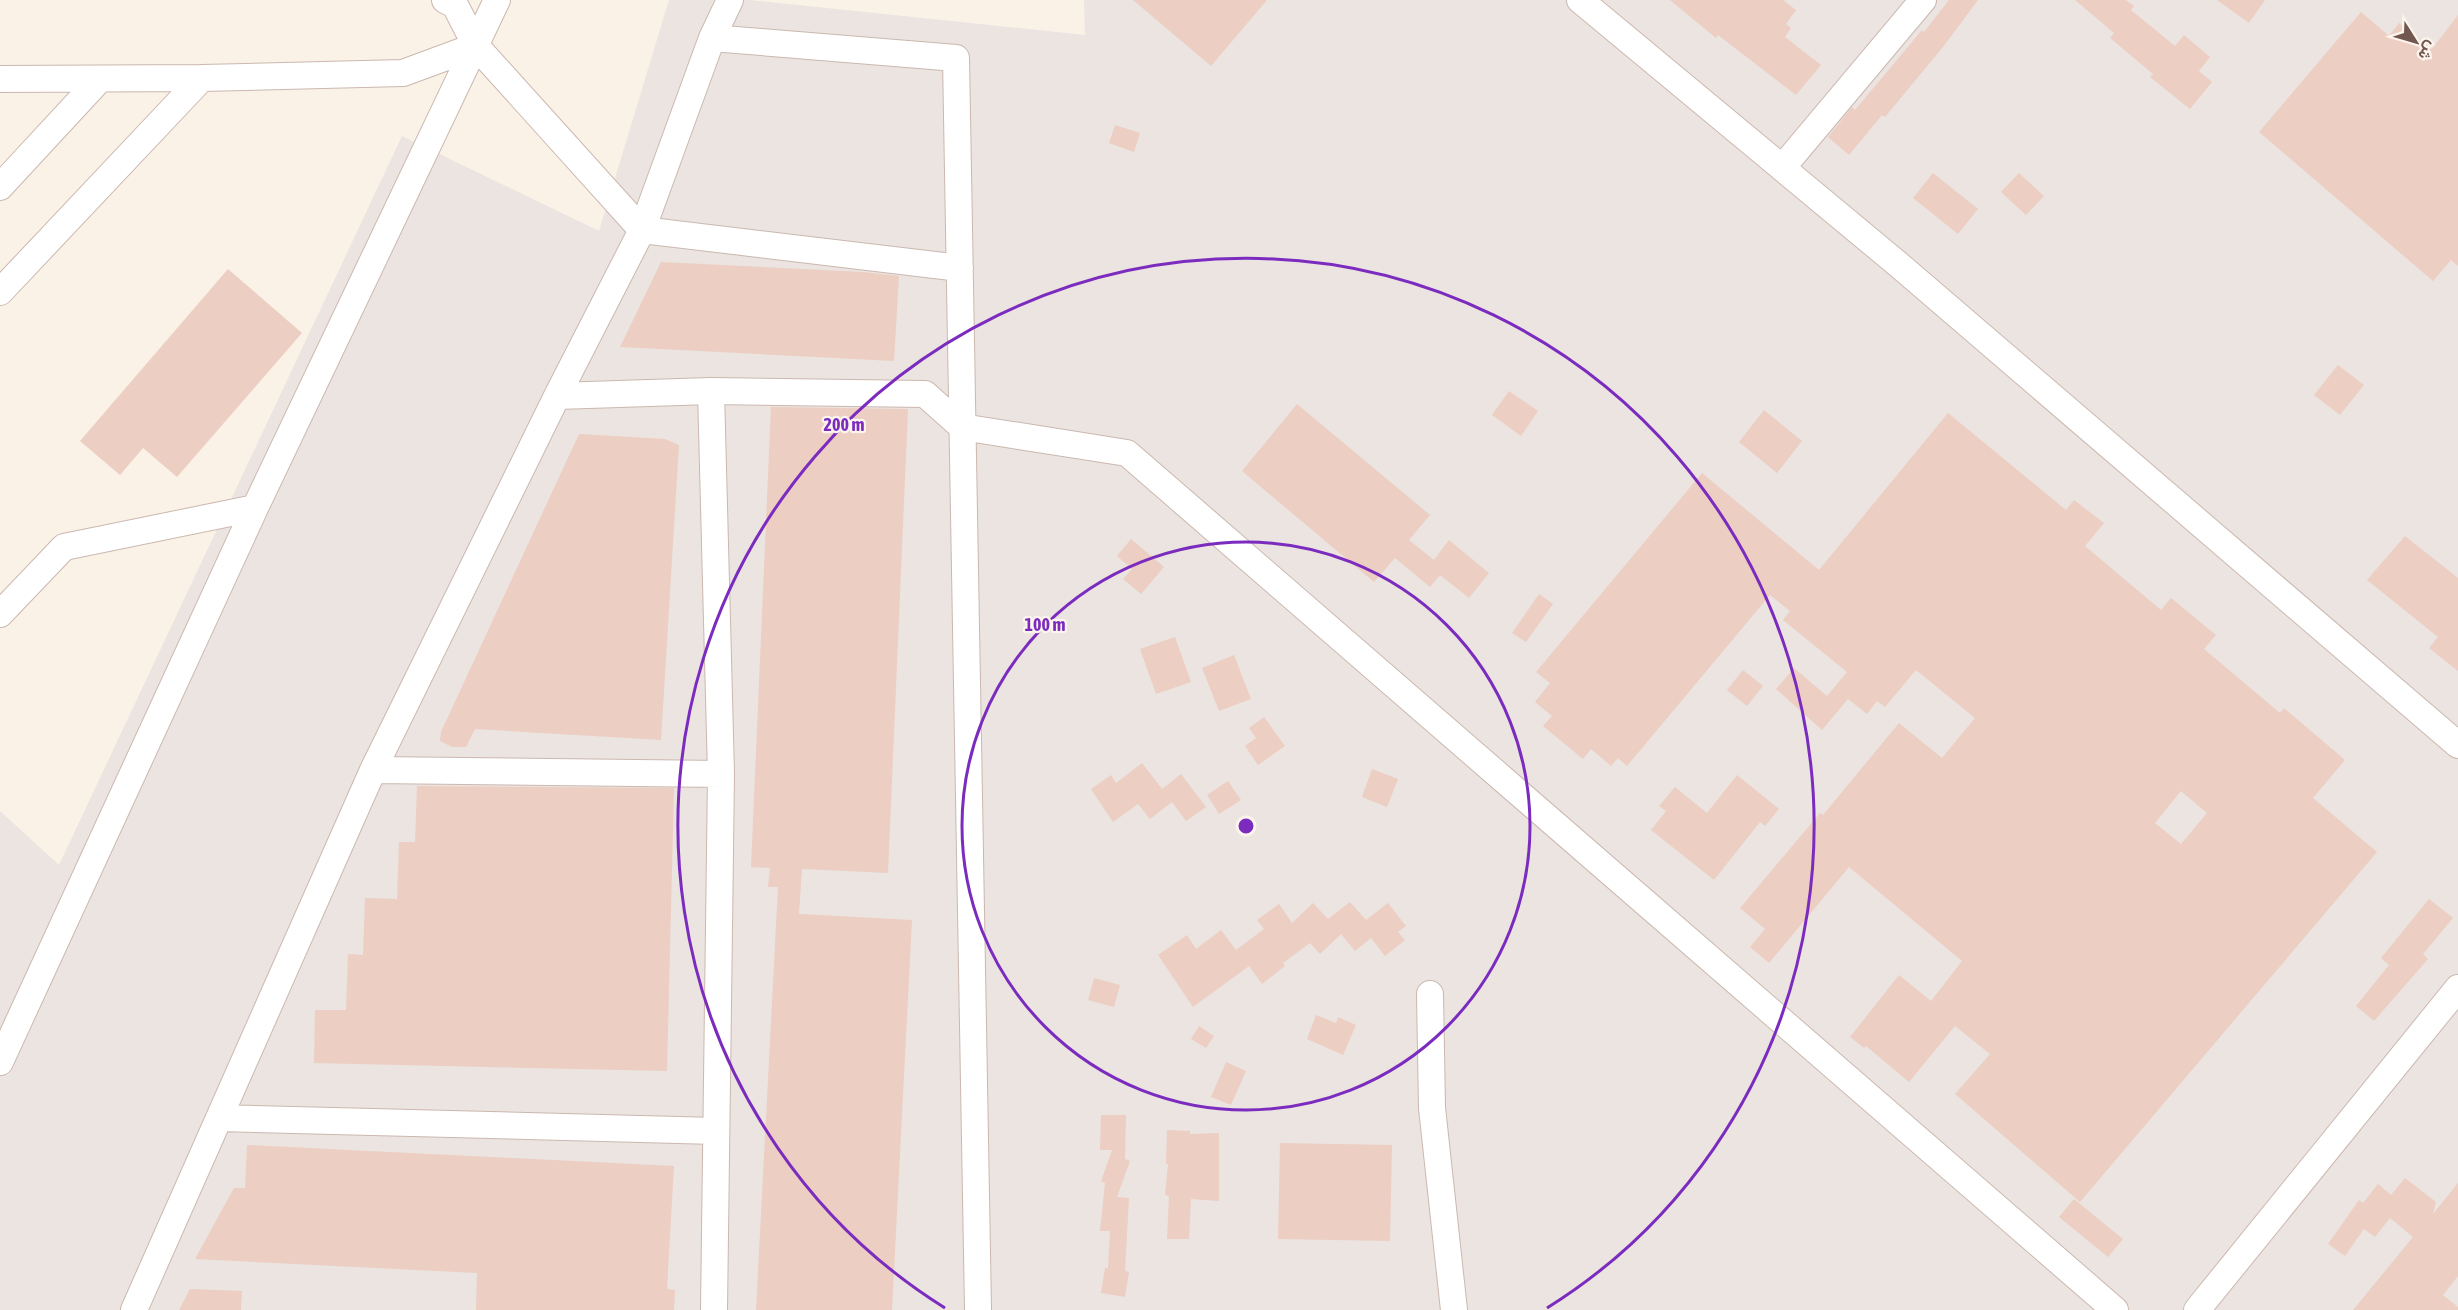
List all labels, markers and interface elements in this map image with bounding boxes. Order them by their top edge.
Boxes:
north arrow [2386,12,2446,72]
text: ش [2414,37,2441,64]
text: 200 m [824,414,864,435]
text: 100 m [1025,614,1065,635]
centre of rings [1236,816,1256,836]

